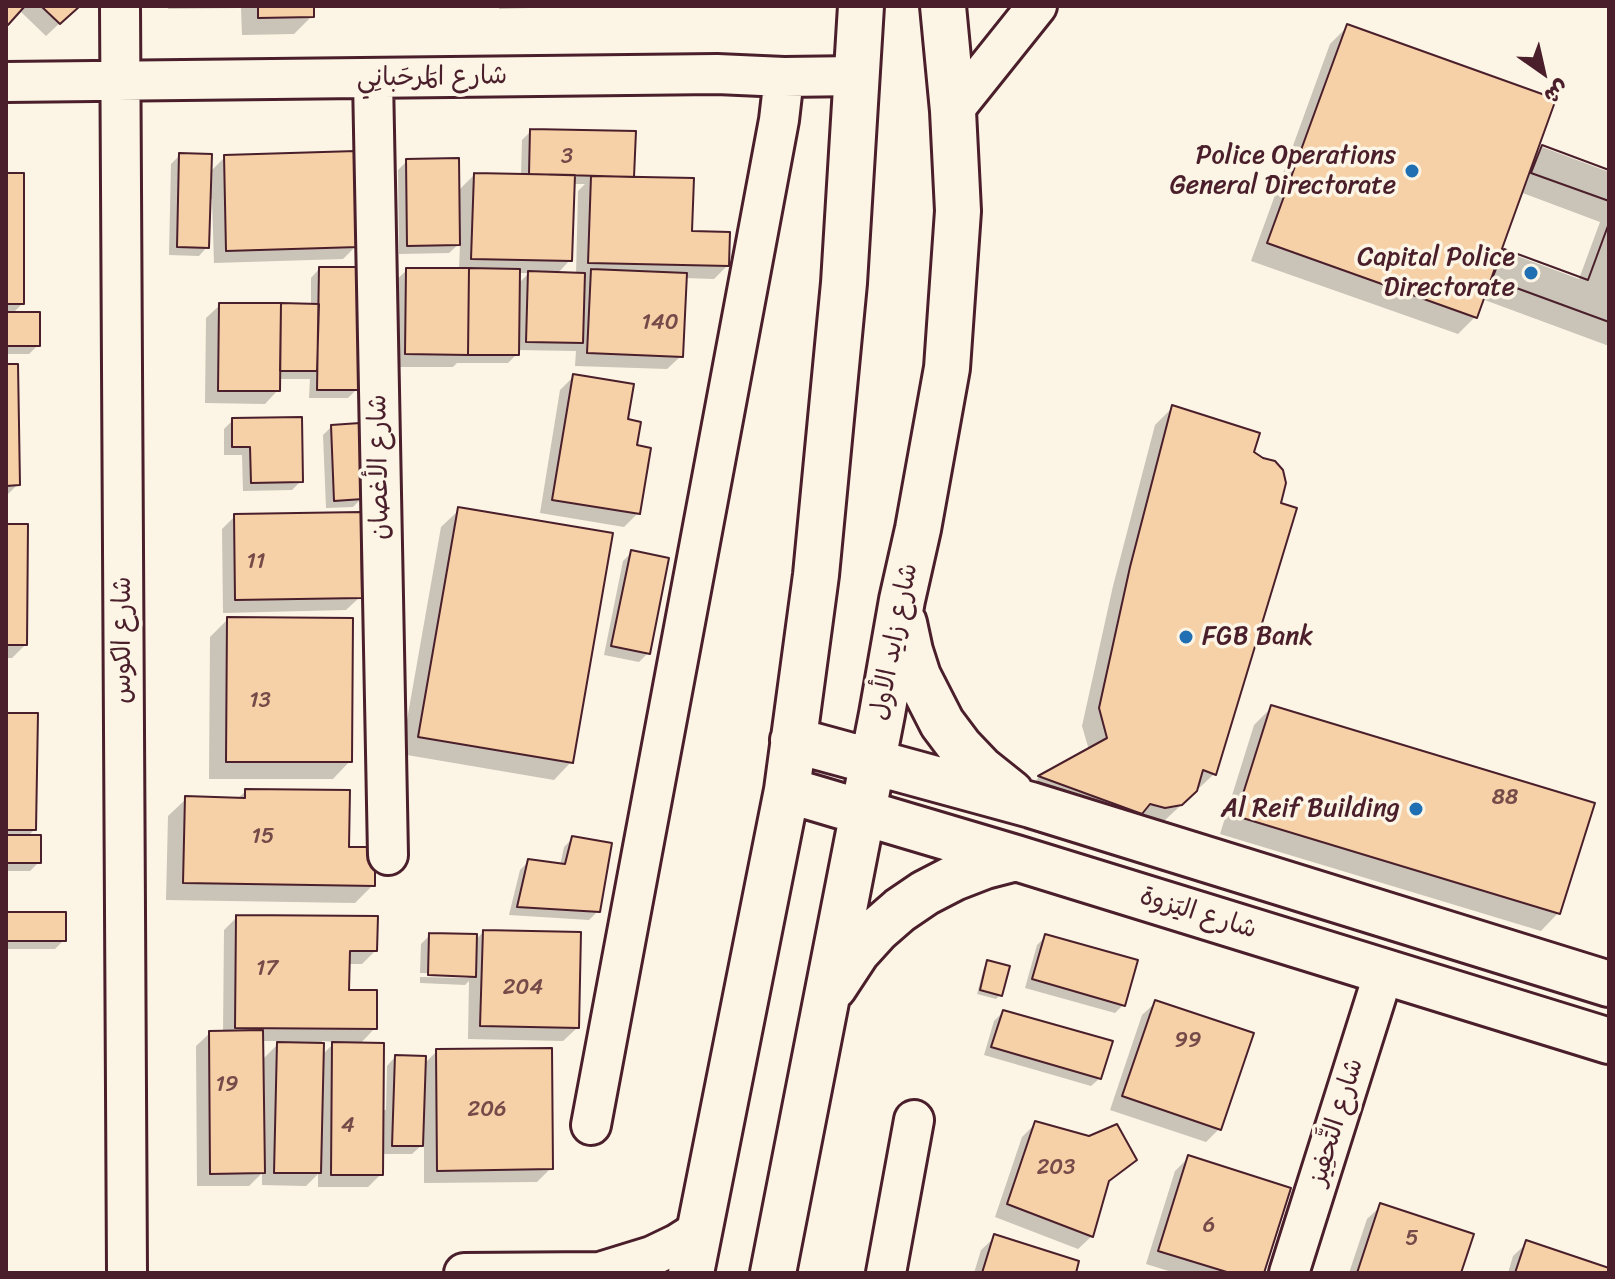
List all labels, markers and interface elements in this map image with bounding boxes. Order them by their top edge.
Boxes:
north arrow [1503,32,1583,112]
street label: شارع المَرحَبانِي [356,61,508,95]
text: ش [1536,69,1578,115]
place label: Police Operations General Directorate [1170,140,1396,202]
house number: 3 [561,144,573,170]
marker: Police Operations General Directorate [1403,162,1421,180]
place label: Capital Police Directorate [1357,242,1515,304]
marker: Capital Police Directorate [1522,264,1540,282]
house number: 140 [641,310,679,336]
street label: شارع الأغصان [363,394,397,540]
house number: 11 [247,549,265,575]
street label: شارع زايد الأول [864,561,926,723]
street label: شارع الكوس [107,576,139,704]
place label: FGB Bank [1202,621,1313,653]
marker: FGB Bank [1177,628,1195,646]
house number: 13 [249,688,271,714]
house number: 88 [1492,785,1518,811]
place label: Al Reif Building [1221,793,1400,825]
marker: Al Reif Building [1407,800,1425,818]
house number: 15 [252,824,274,850]
street label: شارع اليَزوة [1136,881,1260,947]
house number: 17 [256,956,278,982]
house number: 204 [503,975,543,1001]
house number: 99 [1174,1028,1202,1054]
street label: شارع التَّحفِيز [1303,1055,1371,1189]
house number: 19 [216,1072,238,1098]
house number: 206 [467,1097,507,1123]
house number: 4 [341,1113,355,1139]
house number: 203 [1037,1155,1075,1181]
house number: 6 [1203,1213,1215,1239]
house number: 5 [1405,1226,1419,1252]

